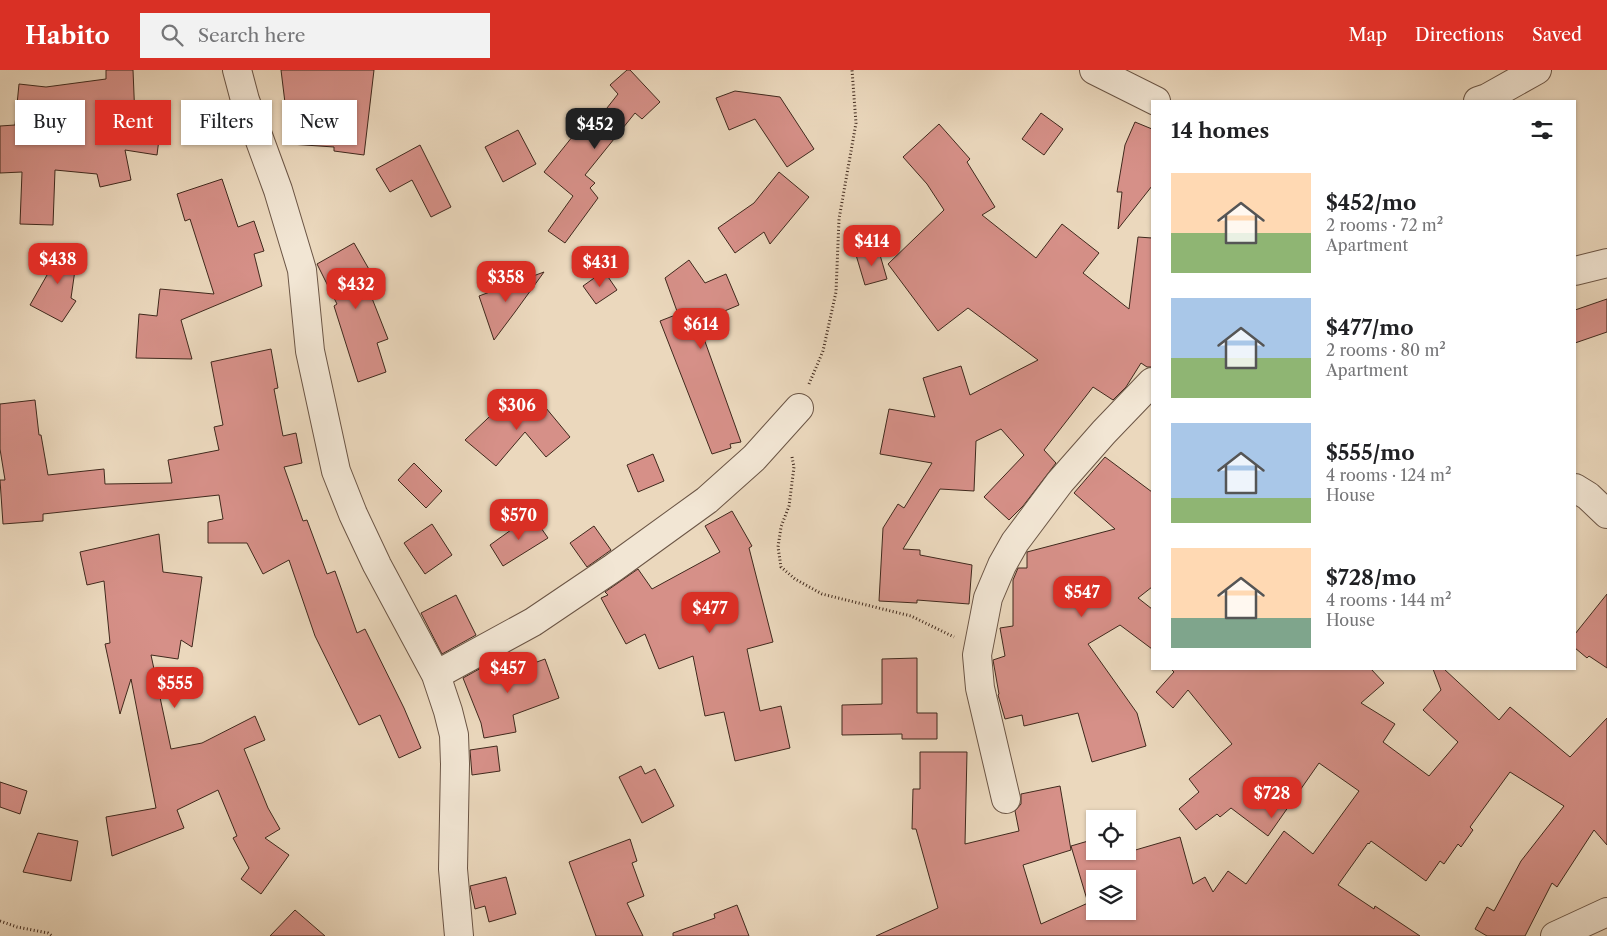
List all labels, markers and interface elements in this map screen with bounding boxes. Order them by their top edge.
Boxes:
search box [140,13,490,58]
text: Habito [25,21,110,50]
icon: search [158,21,186,49]
text: Search here [198,24,305,47]
text: Map [1348,24,1387,46]
text: Directions [1415,24,1504,46]
text: Saved [1532,24,1582,46]
chip: Buy [15,100,85,145]
chip: Rent [95,100,171,145]
chip: Filters [181,100,272,145]
chip: New [282,100,357,145]
pin: $452 [565,108,625,150]
text: $452 [577,114,613,134]
icon: filters [1528,116,1556,144]
text: 14 homes [1171,118,1269,143]
text: $452/mo [1326,190,1416,215]
icon: home [1211,193,1271,253]
text: 2 rooms · 72 m² [1326,215,1443,235]
pin: $414 [842,224,902,267]
text: $414 [854,231,890,251]
text: Apartment [1326,235,1408,255]
pin: $438 [28,242,88,285]
pin: $431 [570,246,630,288]
text: $438 [39,249,77,269]
text: $431 [583,252,617,272]
pin: $358 [476,260,536,303]
text: $358 [488,267,524,287]
pin: $432 [326,268,386,310]
text: $432 [338,274,374,294]
pin: $614 [671,308,731,350]
text: $614 [683,314,719,334]
text: $477/mo [1326,315,1414,340]
icon: home [1211,318,1271,378]
text: 2 rooms · 80 m² [1326,340,1446,360]
text: Apartment [1326,360,1408,380]
pin: $306 [487,388,547,431]
text: $306 [498,395,536,415]
text: $555/mo [1326,440,1415,465]
icon: home [1211,443,1271,503]
text: 4 rooms · 124 m² [1326,465,1451,485]
text: House [1326,485,1375,505]
pin: $570 [489,498,549,541]
text: $570 [501,505,537,525]
text: $728/mo [1326,565,1416,590]
icon: home [1211,568,1271,628]
pin: $547 [1052,576,1112,618]
text: $547 [1064,582,1100,602]
text: 4 rooms · 144 m² [1326,590,1451,610]
pin: $477 [680,592,740,634]
text: $477 [692,598,728,618]
text: House [1326,610,1375,630]
pin: $457 [478,652,538,694]
text: $457 [490,658,526,678]
pin: $555 [145,666,205,709]
text: $555 [157,673,193,693]
pin: $728 [1242,776,1302,819]
text: $728 [1254,783,1290,803]
map controls [1086,810,1136,920]
button: locate [1086,810,1136,860]
button: layers [1086,870,1136,920]

